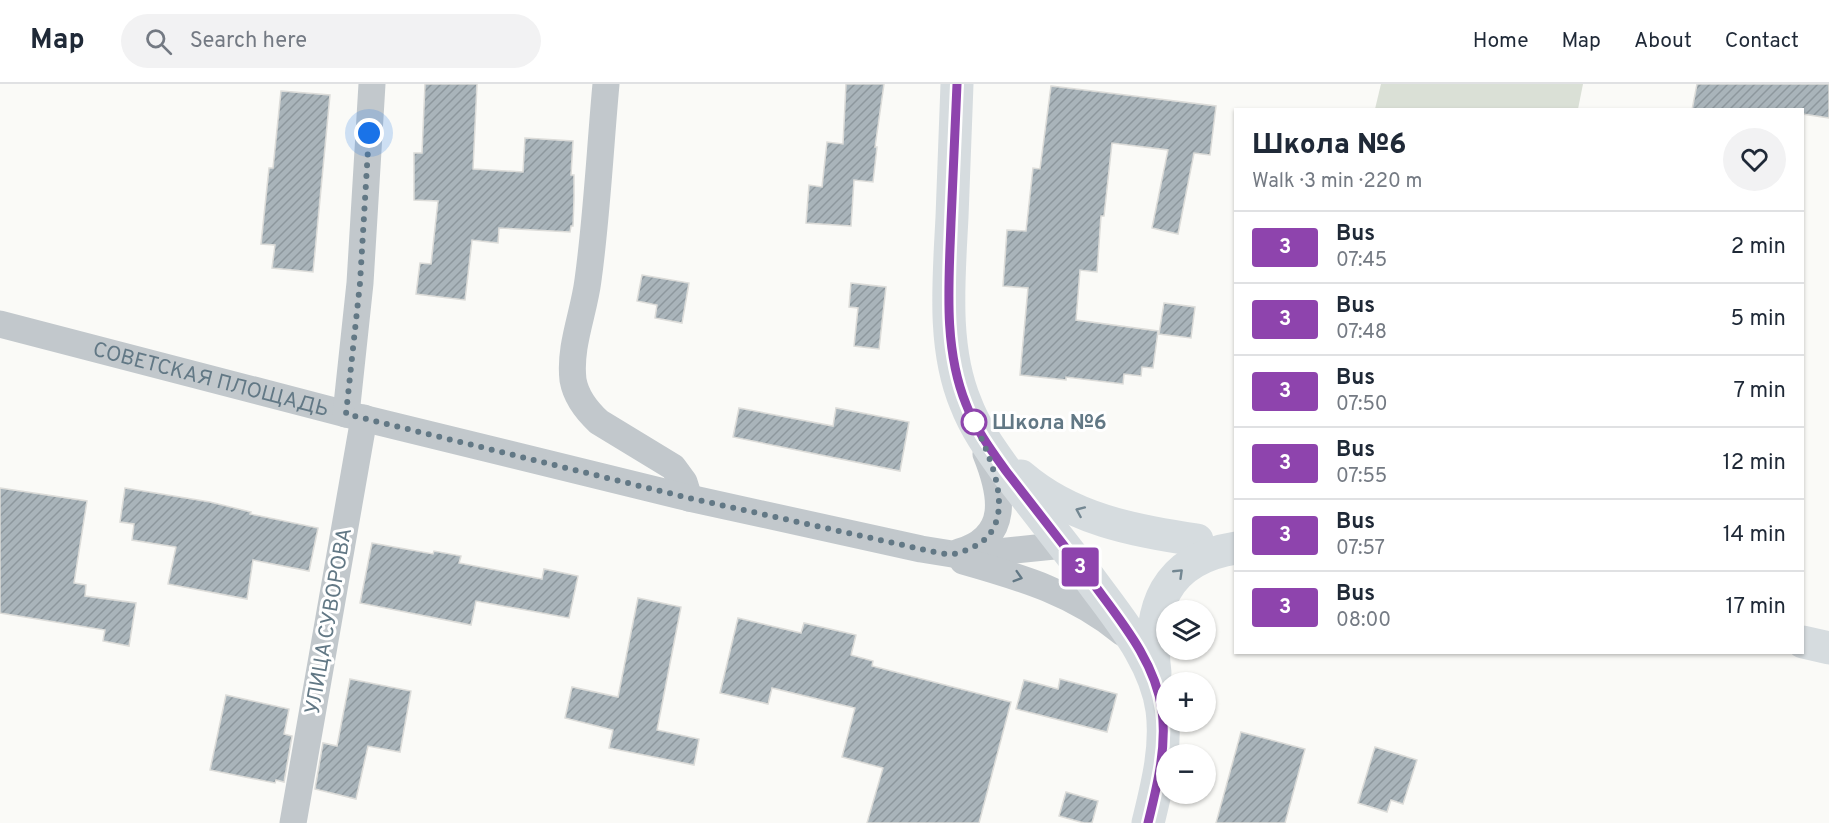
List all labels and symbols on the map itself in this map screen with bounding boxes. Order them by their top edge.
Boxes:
your location [354,118,384,148]
street label: СОВЕТСКАЯ ПЛОЩАДЬ [90,337,331,424]
marker: Школа №6 [961,409,987,435]
place label: Школа №6 [992,410,1107,437]
one-way arrow [1075,506,1086,518]
street label: УЛИЦА СУВОРОВА [300,526,359,717]
line badge: 3 [1060,548,1100,586]
one-way arrow [1012,569,1023,582]
one-way arrow [1172,570,1183,581]

